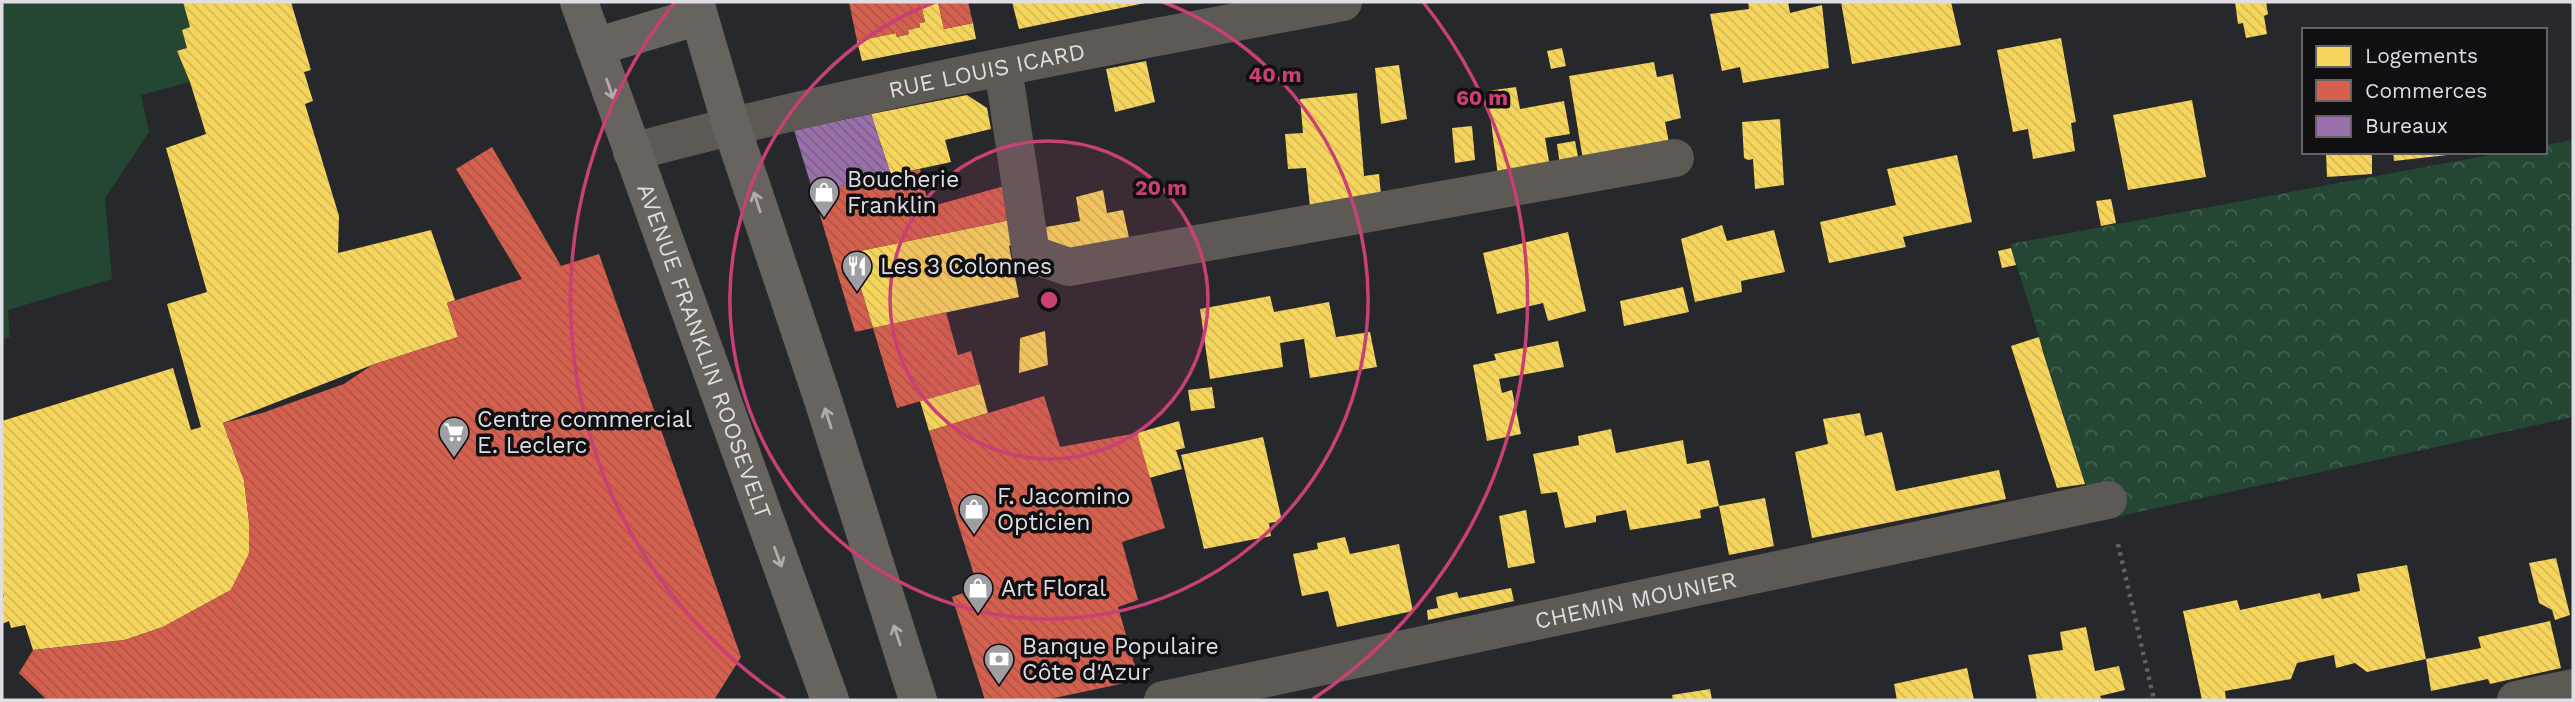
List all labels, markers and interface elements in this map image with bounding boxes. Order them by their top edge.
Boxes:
legend [2302,28,2547,154]
street label: RUE LOUIS ICARD [886,38,1087,104]
text: Logements [2365,43,2478,68]
text: 40 m [1249,62,1301,87]
one-way arrow [605,78,617,100]
text: Commerces [2365,78,2487,103]
text: 60 m [1456,85,1508,110]
text: Bureaux [2365,113,2448,138]
place label: Boucherie Franklin [847,166,959,219]
shop icon: Boucherie Franklin [807,175,841,219]
text: 20 m [1135,175,1187,200]
street label: AVENUE FRANKLIN ROOSEVELT [632,180,777,522]
one-way arrow [750,192,762,214]
restaurant icon: Les 3 Colonnes [840,249,874,293]
place label: Les 3 Colonnes [880,253,1052,280]
centre of rings [1037,288,1061,312]
place label: Centre commercial E. Leclerc [477,406,692,459]
one-way arrow [821,408,834,430]
supermarket icon: Centre commercial E. Leclerc [437,415,471,459]
place label: F. Jacomino Opticien [997,483,1130,536]
shop icon: F. Jacomino Opticien [957,492,991,536]
one-way arrow [773,546,785,568]
street label: CHEMIN MOUNIER [1532,566,1739,634]
shop icon: Art Floral [961,571,995,615]
place label: Art Floral [1001,575,1106,602]
one-way arrow [890,624,903,646]
place label: Banque Populaire Côte d'Azur [1022,633,1219,686]
bank icon: Banque Populaire Côte d'Azur [982,642,1016,686]

